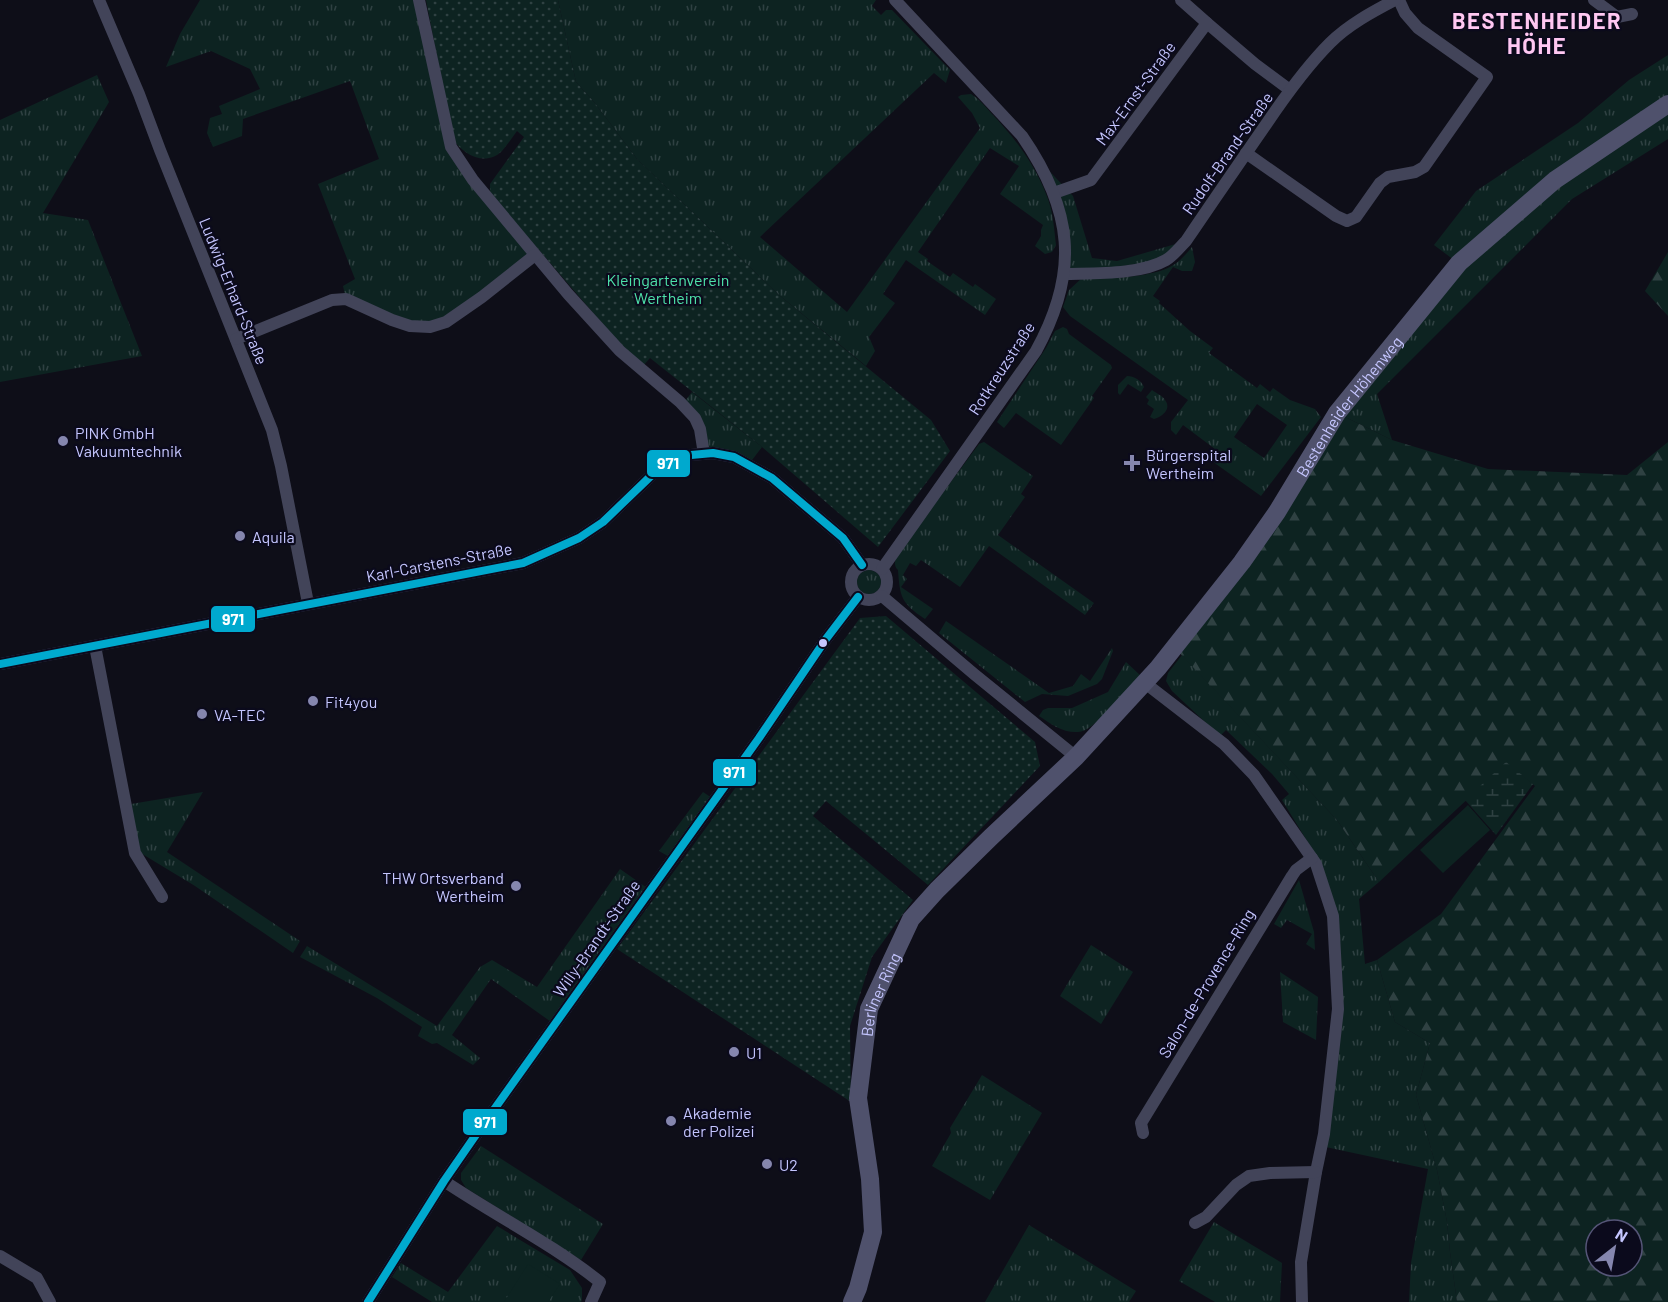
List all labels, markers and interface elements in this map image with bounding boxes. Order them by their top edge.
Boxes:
district label: BESTENHEIDER HÖHE [1452,7,1622,58]
street label: Max-Ernst-Straße [1091,37,1179,149]
street label: Rudolf-Brand-Straße [1178,88,1276,218]
street label: Ludwig-Erhard-Straße [196,215,272,367]
park label: Kleingartenverein Wertheim [607,270,729,307]
street label: Rotkreuzstraße [964,318,1038,418]
street label: Bestenheider Höhenweg [1291,332,1406,480]
place label: PINK GmbH Vakuumtechnik [75,423,182,460]
marker: PINK GmbH Vakuumtechnik [56,434,70,448]
place label: Bürgerspital Wertheim [1146,445,1231,482]
line badge: 971 [646,449,691,478]
text: 971 [657,453,679,472]
marker: Bürgerspital Wertheim [1123,454,1141,472]
place label: Aquila [252,527,295,546]
marker: Aquila [233,529,247,543]
street label: Karl-Carstens-Straße [364,539,514,585]
line badge: 971 [210,605,256,633]
text: 971 [222,609,244,628]
unlabelled marker [817,637,829,649]
place label: Fit4you [325,692,377,711]
marker: Fit4you [306,694,320,708]
place label: VA-TEC [214,705,265,724]
marker: VA-TEC [195,707,209,721]
line badge: 971 [712,758,757,787]
text: 971 [723,762,745,781]
place label: THW Ortsverband Wertheim [382,868,504,905]
street label: Willy-Brandt-Straße [548,876,644,1000]
marker: THW Ortsverband Wertheim [509,879,523,893]
street label: Salon-de-Provence-Ring [1154,905,1258,1061]
street label: Berliner Ring [856,949,904,1037]
place label: U1 [746,1043,762,1062]
marker: U1 [727,1045,741,1059]
place label: Akademie der Polizei [683,1103,755,1140]
line badge: 971 [462,1108,508,1136]
text: 971 [474,1112,496,1131]
marker: Akademie der Polizei [664,1114,678,1128]
place label: U2 [779,1155,798,1174]
marker: U2 [760,1157,774,1171]
north arrow [1584,1218,1644,1278]
text: N [1613,1224,1631,1246]

